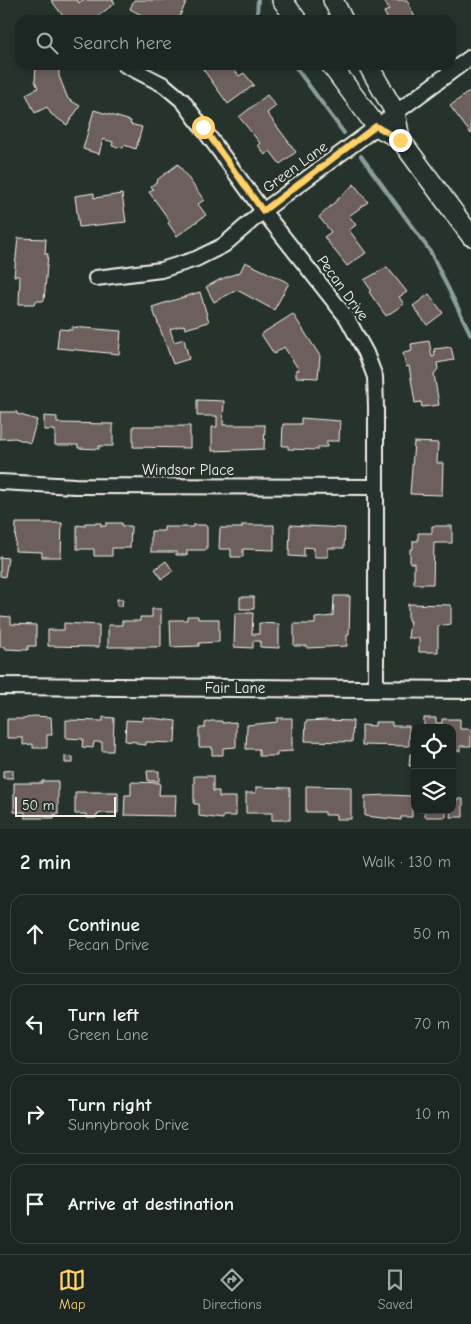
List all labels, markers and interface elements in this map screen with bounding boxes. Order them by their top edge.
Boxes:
search box [15,15,456,70]
icon: search [33,29,61,57]
text: Search here [73,32,172,54]
route start [192,116,215,139]
route end [389,129,412,152]
street label: Green Lane [259,137,331,196]
street label: Pecan Drive [313,252,373,324]
street label: Windsor Place [142,461,234,479]
street label: Fair Lane [205,679,266,697]
map controls [411,724,456,814]
button: locate [411,724,456,769]
button: layers [411,769,456,814]
scale bar [15,794,116,817]
text: 50 m [22,797,54,814]
text: 2 min [20,850,71,874]
text: Walk · 130 m [362,853,451,871]
text: Continue [68,914,140,936]
icon: ahead [21,920,49,948]
text: 50 m [413,925,450,943]
text: Pecan Drive [68,936,149,954]
text: Turn left [68,1004,139,1026]
icon: left [21,1010,49,1038]
text: 70 m [414,1015,450,1033]
text: Green Lane [68,1026,149,1044]
text: Turn right [68,1094,152,1116]
icon: right [21,1100,49,1128]
text: 10 m [415,1105,450,1123]
text: Sunnybrook Drive [68,1116,189,1134]
icon: arrive [21,1190,49,1218]
text: Arrive at destination [68,1193,234,1215]
tab: Map [58,1266,86,1313]
tab: Directions [202,1266,262,1313]
tab: Saved [378,1266,413,1313]

